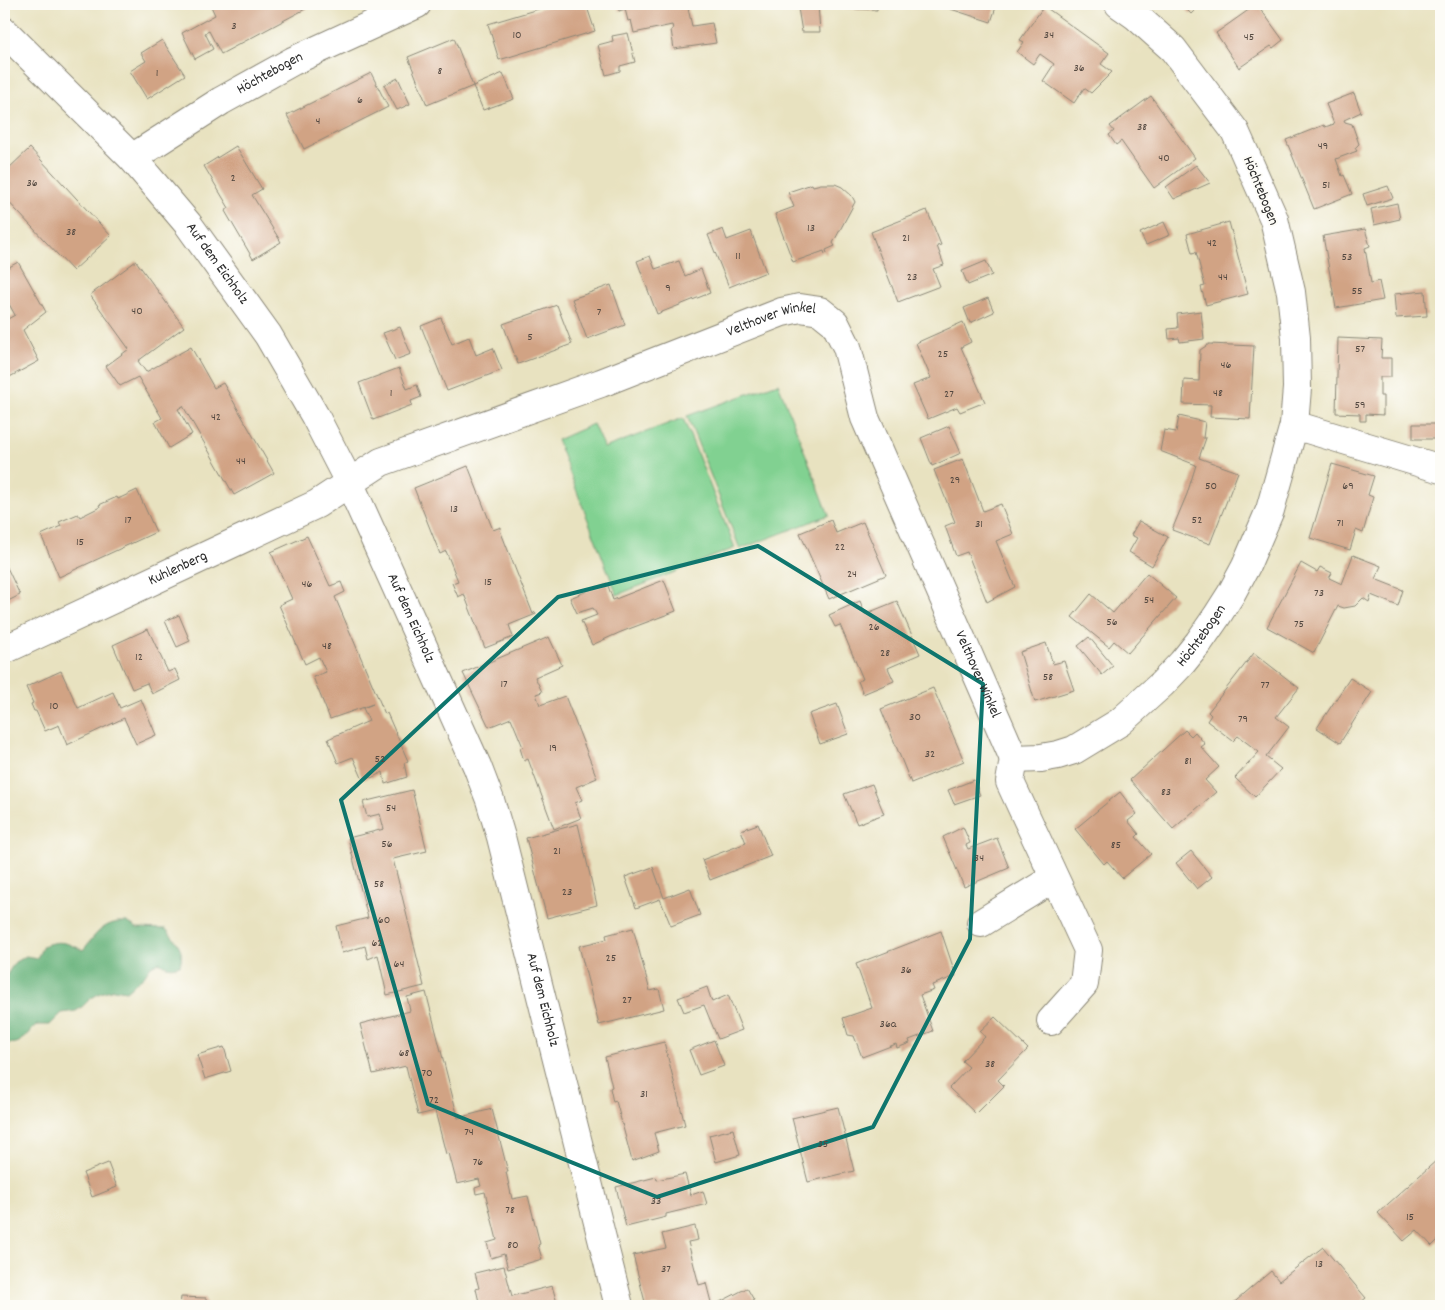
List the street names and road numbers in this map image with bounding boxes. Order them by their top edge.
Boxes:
street label: Höchtebogen [233,47,307,101]
street label: Höchtebogen [1236,153,1284,229]
street label: Auf dem Eichholz [180,218,254,310]
street label: Velthover Winkel [723,297,818,344]
street label: Kuhlenberg [145,546,211,592]
street label: Auf dem Eichholz [381,570,440,667]
street label: Höchtebogen [1172,601,1232,672]
street label: Velthover Winkel [948,627,1006,722]
street label: Auf dem Eichholz [520,951,564,1049]

